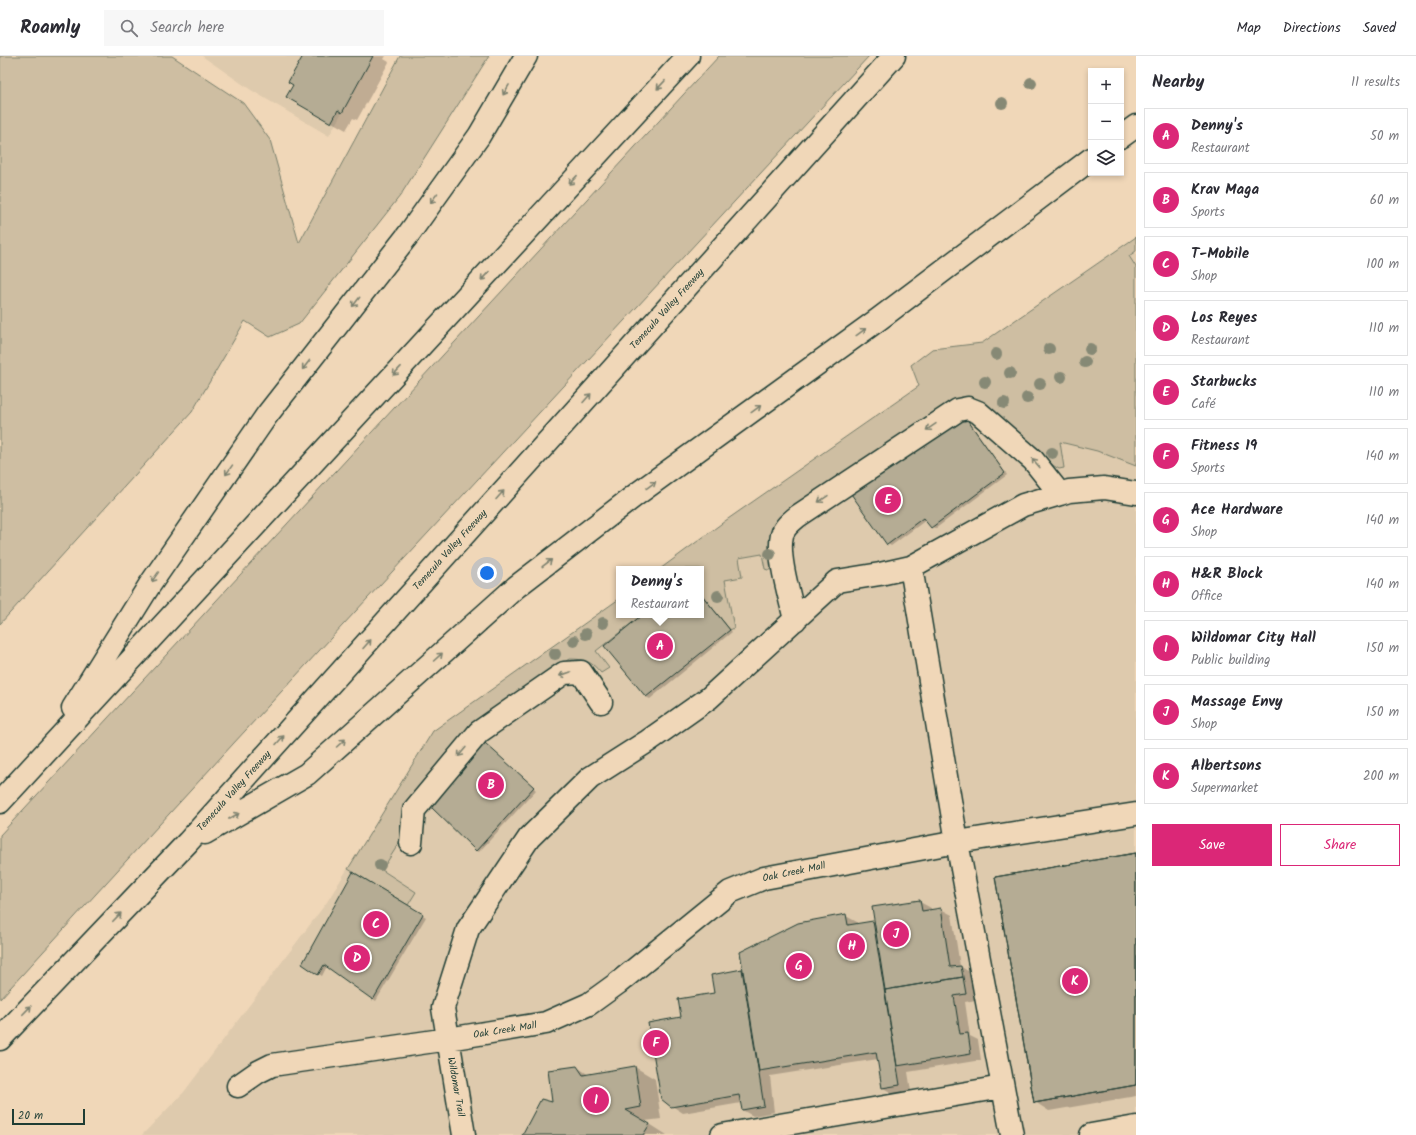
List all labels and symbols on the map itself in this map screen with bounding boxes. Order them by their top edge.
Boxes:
one-way arrow [656,80,666,90]
one-way arrow [502,84,510,95]
one-way arrow [568,175,578,185]
one-way arrow [430,192,438,203]
street label: Temecula Valley Freeway [626,265,708,353]
one-way arrow [480,271,490,281]
one-way arrow [352,296,360,307]
one-way arrow [855,328,866,336]
one-way arrow [302,360,310,371]
one-way arrow [392,366,401,376]
one-way arrow [582,393,592,403]
one-way arrow [751,405,762,413]
one-way arrow [926,423,937,431]
one-way arrow [1031,458,1040,468]
one-way arrow [225,464,233,475]
one-way arrow [645,481,656,489]
pin: E [875,485,901,515]
one-way arrow [496,490,505,500]
one-way arrow [818,495,829,503]
street label: Temecula Valley Freeway [409,506,491,594]
one-way arrow [541,559,552,567]
your location [477,563,497,583]
one-way arrow [151,571,159,582]
pin: A [647,631,673,661]
one-way arrow [362,638,371,649]
one-way arrow [433,652,443,661]
one-way arrow [559,671,571,679]
one-way arrow [275,735,284,745]
one-way arrow [336,739,347,748]
street label: Temecula Valley Freeway [193,747,275,835]
one-way arrow [458,747,467,757]
pin: B [478,770,504,800]
one-way arrow [228,811,240,819]
street label: Oak Creek Mall [761,857,828,886]
pin: C [363,909,389,939]
one-way arrow [112,912,122,922]
pin: J [883,919,909,949]
pin: H [839,931,865,961]
pin: D [344,943,370,973]
pin: G [786,951,812,981]
pin: K [1062,966,1088,996]
one-way arrow [22,1005,32,1015]
street label: Oak Creek Mall [472,1017,538,1043]
pin: F [643,1028,669,1058]
street label: Wildomar Trail [443,1056,469,1119]
pin: I [583,1085,609,1115]
scale bar [12,1107,85,1126]

